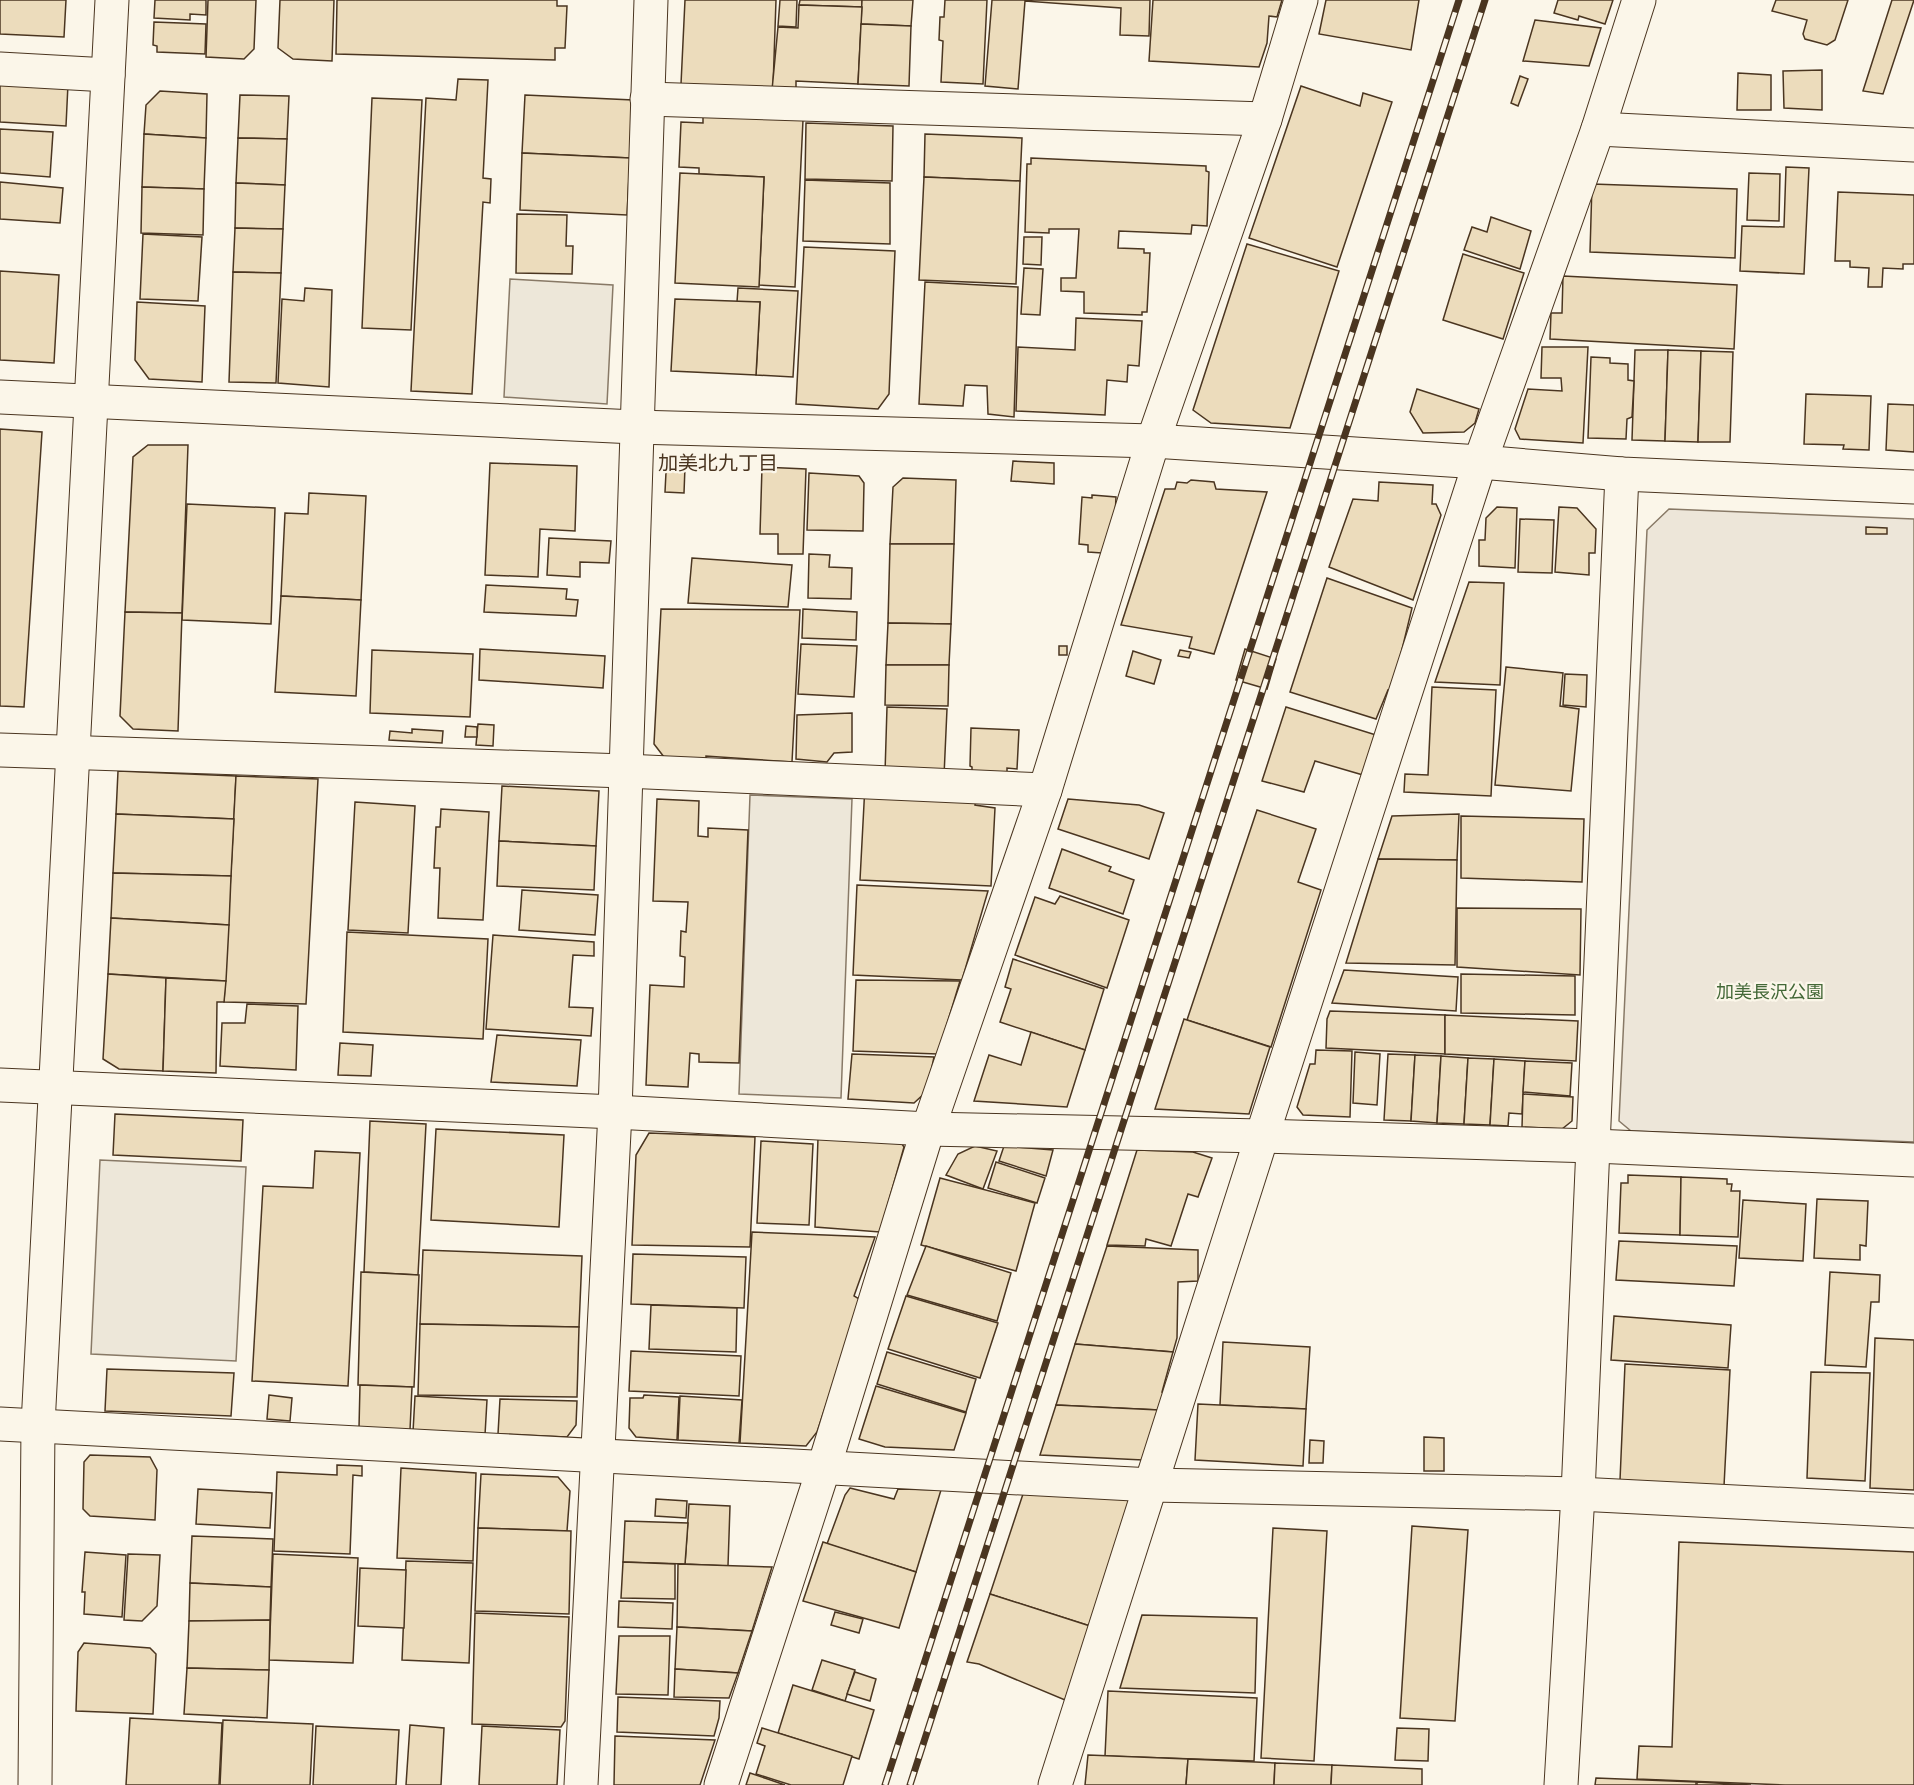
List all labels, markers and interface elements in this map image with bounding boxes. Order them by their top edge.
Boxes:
district label: 加美北九丁目 [658,450,778,474]
park label: 加美長沢公園 [1716,980,1824,1002]

